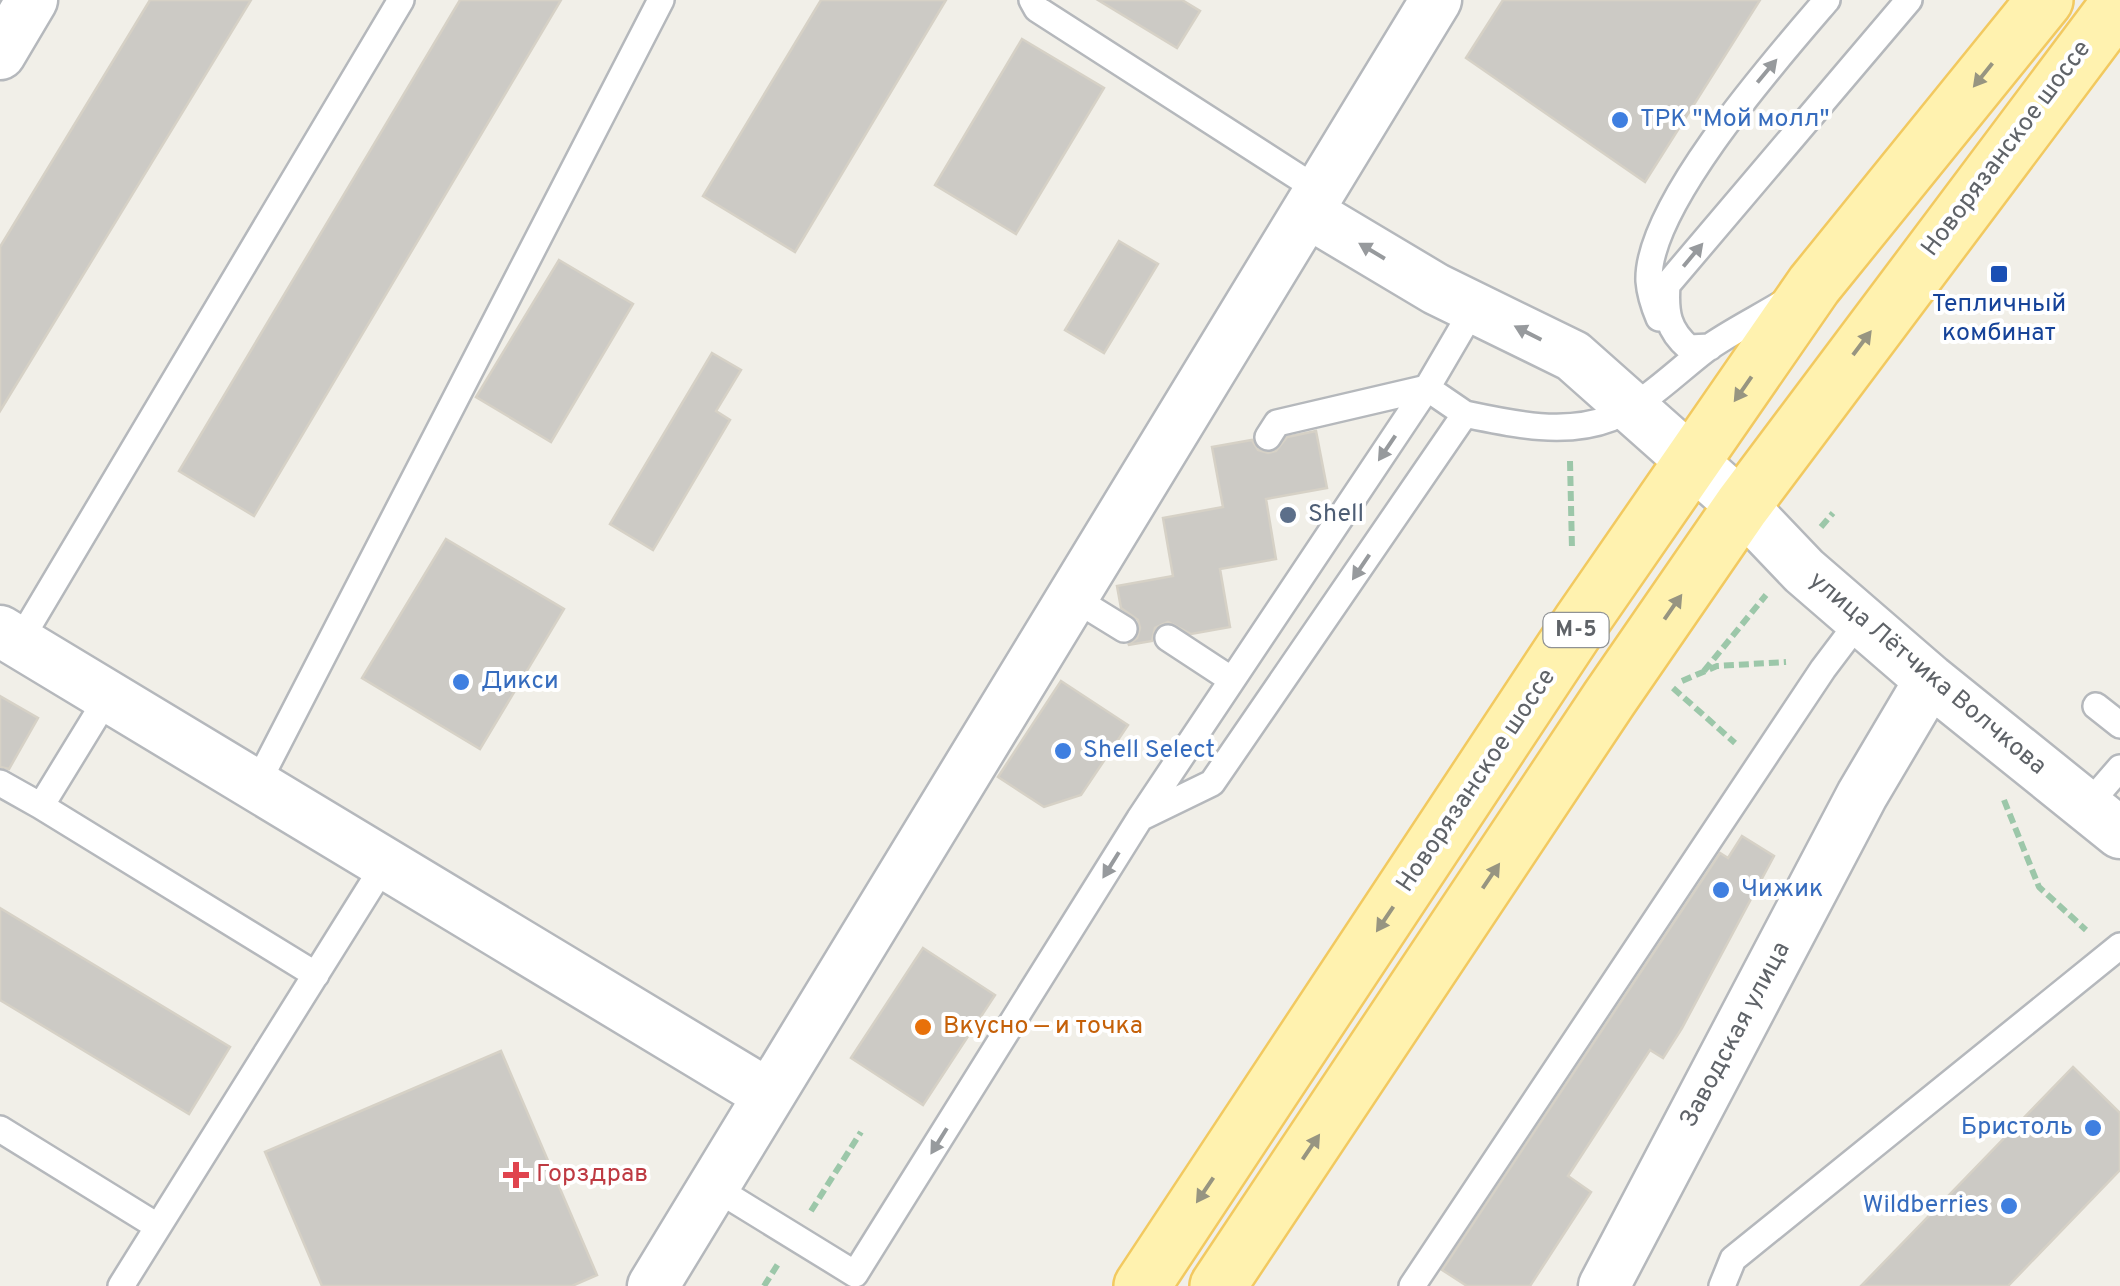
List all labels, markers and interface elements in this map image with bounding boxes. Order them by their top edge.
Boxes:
street label: Новорязанское шоссе [1915,34,2099,264]
one-way arrow [1755,59,1777,84]
one-way arrow [1973,63,1994,88]
place label: ТРК "Мой молл" [1640,104,1830,136]
marker: ТРК "Мой молл" [1609,109,1631,131]
one-way arrow [1358,242,1386,260]
one-way arrow [1682,243,1704,268]
marker: Тепличный комбинат [1988,263,2010,285]
place label: Тепличный комбинат [1932,289,2066,350]
one-way arrow [1513,325,1542,342]
one-way arrow [1851,330,1871,356]
one-way arrow [1734,375,1753,402]
one-way arrow [1378,434,1396,461]
place label: Shell [1308,499,1364,531]
marker: Shell [1277,504,1299,526]
one-way arrow [1352,554,1371,581]
street label: улица Лётчика Волчкова [1801,565,2053,783]
one-way arrow [1663,593,1681,620]
road number: М-5 [1544,613,1608,647]
street label: Новорязанское шоссе [1390,663,1564,899]
place label: Дикси [481,666,559,698]
marker: Дикси [450,671,472,693]
place label: Shell Select [1083,735,1215,767]
marker: Shell Select [1052,740,1074,762]
one-way arrow [1103,851,1120,879]
one-way arrow [1481,863,1500,890]
place label: Чижик [1741,874,1823,906]
marker: Чижик [1710,879,1732,901]
one-way arrow [1376,906,1394,933]
street label: Заводская улица [1674,937,1798,1133]
place label: Вкусно — и точка [943,1011,1143,1043]
marker: Вкусно — и точка [912,1016,934,1038]
place label: Бристоль [1961,1112,2073,1144]
marker: Бристоль [2082,1117,2104,1139]
one-way arrow [930,1127,948,1154]
one-way arrow [1301,1133,1319,1160]
place label: Горздрав [536,1159,648,1191]
marker: Горздрав [505,1164,527,1186]
one-way arrow [1197,1177,1215,1204]
place label: Wildberries [1862,1190,1989,1222]
marker: Wildberries [1998,1195,2020,1217]

